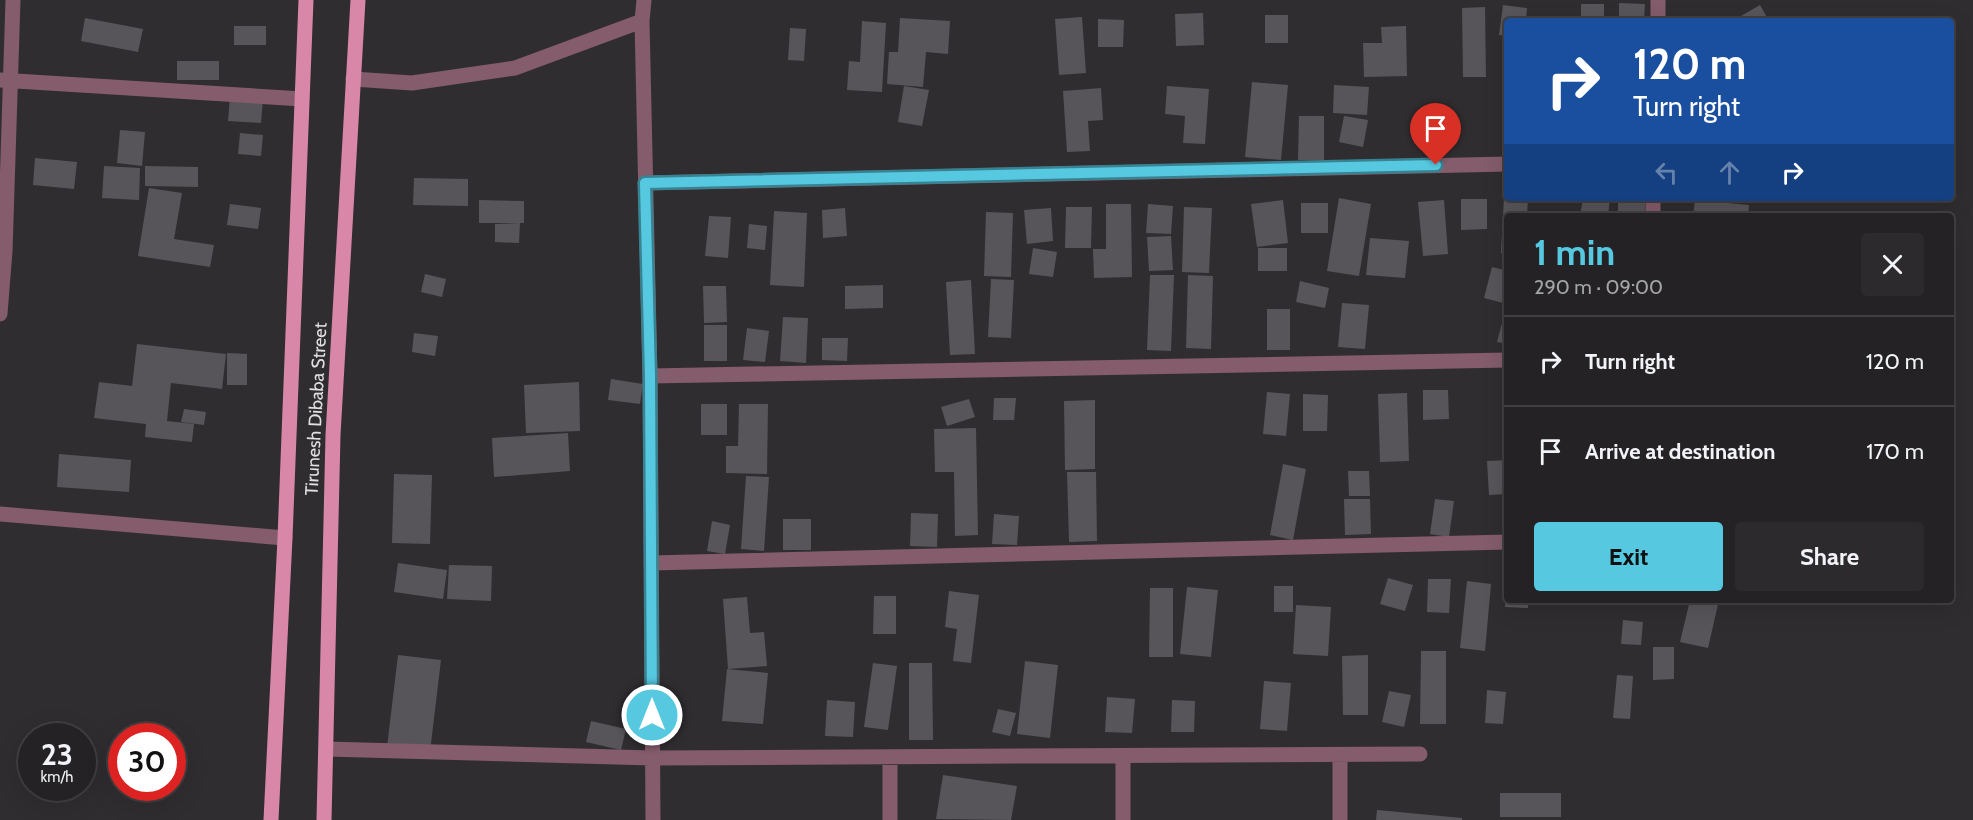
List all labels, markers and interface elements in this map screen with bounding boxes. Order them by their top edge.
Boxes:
text: 120 m [1633,38,1746,90]
icon: right [1534,42,1612,120]
text: Turn right [1633,90,1740,123]
pin [1410,103,1461,165]
icon: arrive [1419,112,1452,145]
icon: left [1650,156,1683,189]
icon: ahead [1713,156,1746,189]
icon: right [1776,156,1809,189]
text: 1 min [1534,230,1615,274]
button: close [1861,233,1924,296]
text: 290 m · 09:00 [1534,275,1663,299]
street label: Tirunesh Dibaba Street [300,322,332,496]
icon: right [1534,345,1567,378]
text: Turn right [1585,348,1675,375]
text: 120 m [1866,348,1924,375]
icon: arrive [1534,435,1567,468]
text: Arrive at destination [1585,438,1775,465]
text: 170 m [1866,438,1924,465]
button: Exit [1534,522,1723,591]
button: Share [1735,522,1924,591]
position arrow [620,683,684,747]
speed limit sign: 30 [108,723,186,801]
text: 23 [41,736,73,773]
text: km/h [41,768,73,786]

